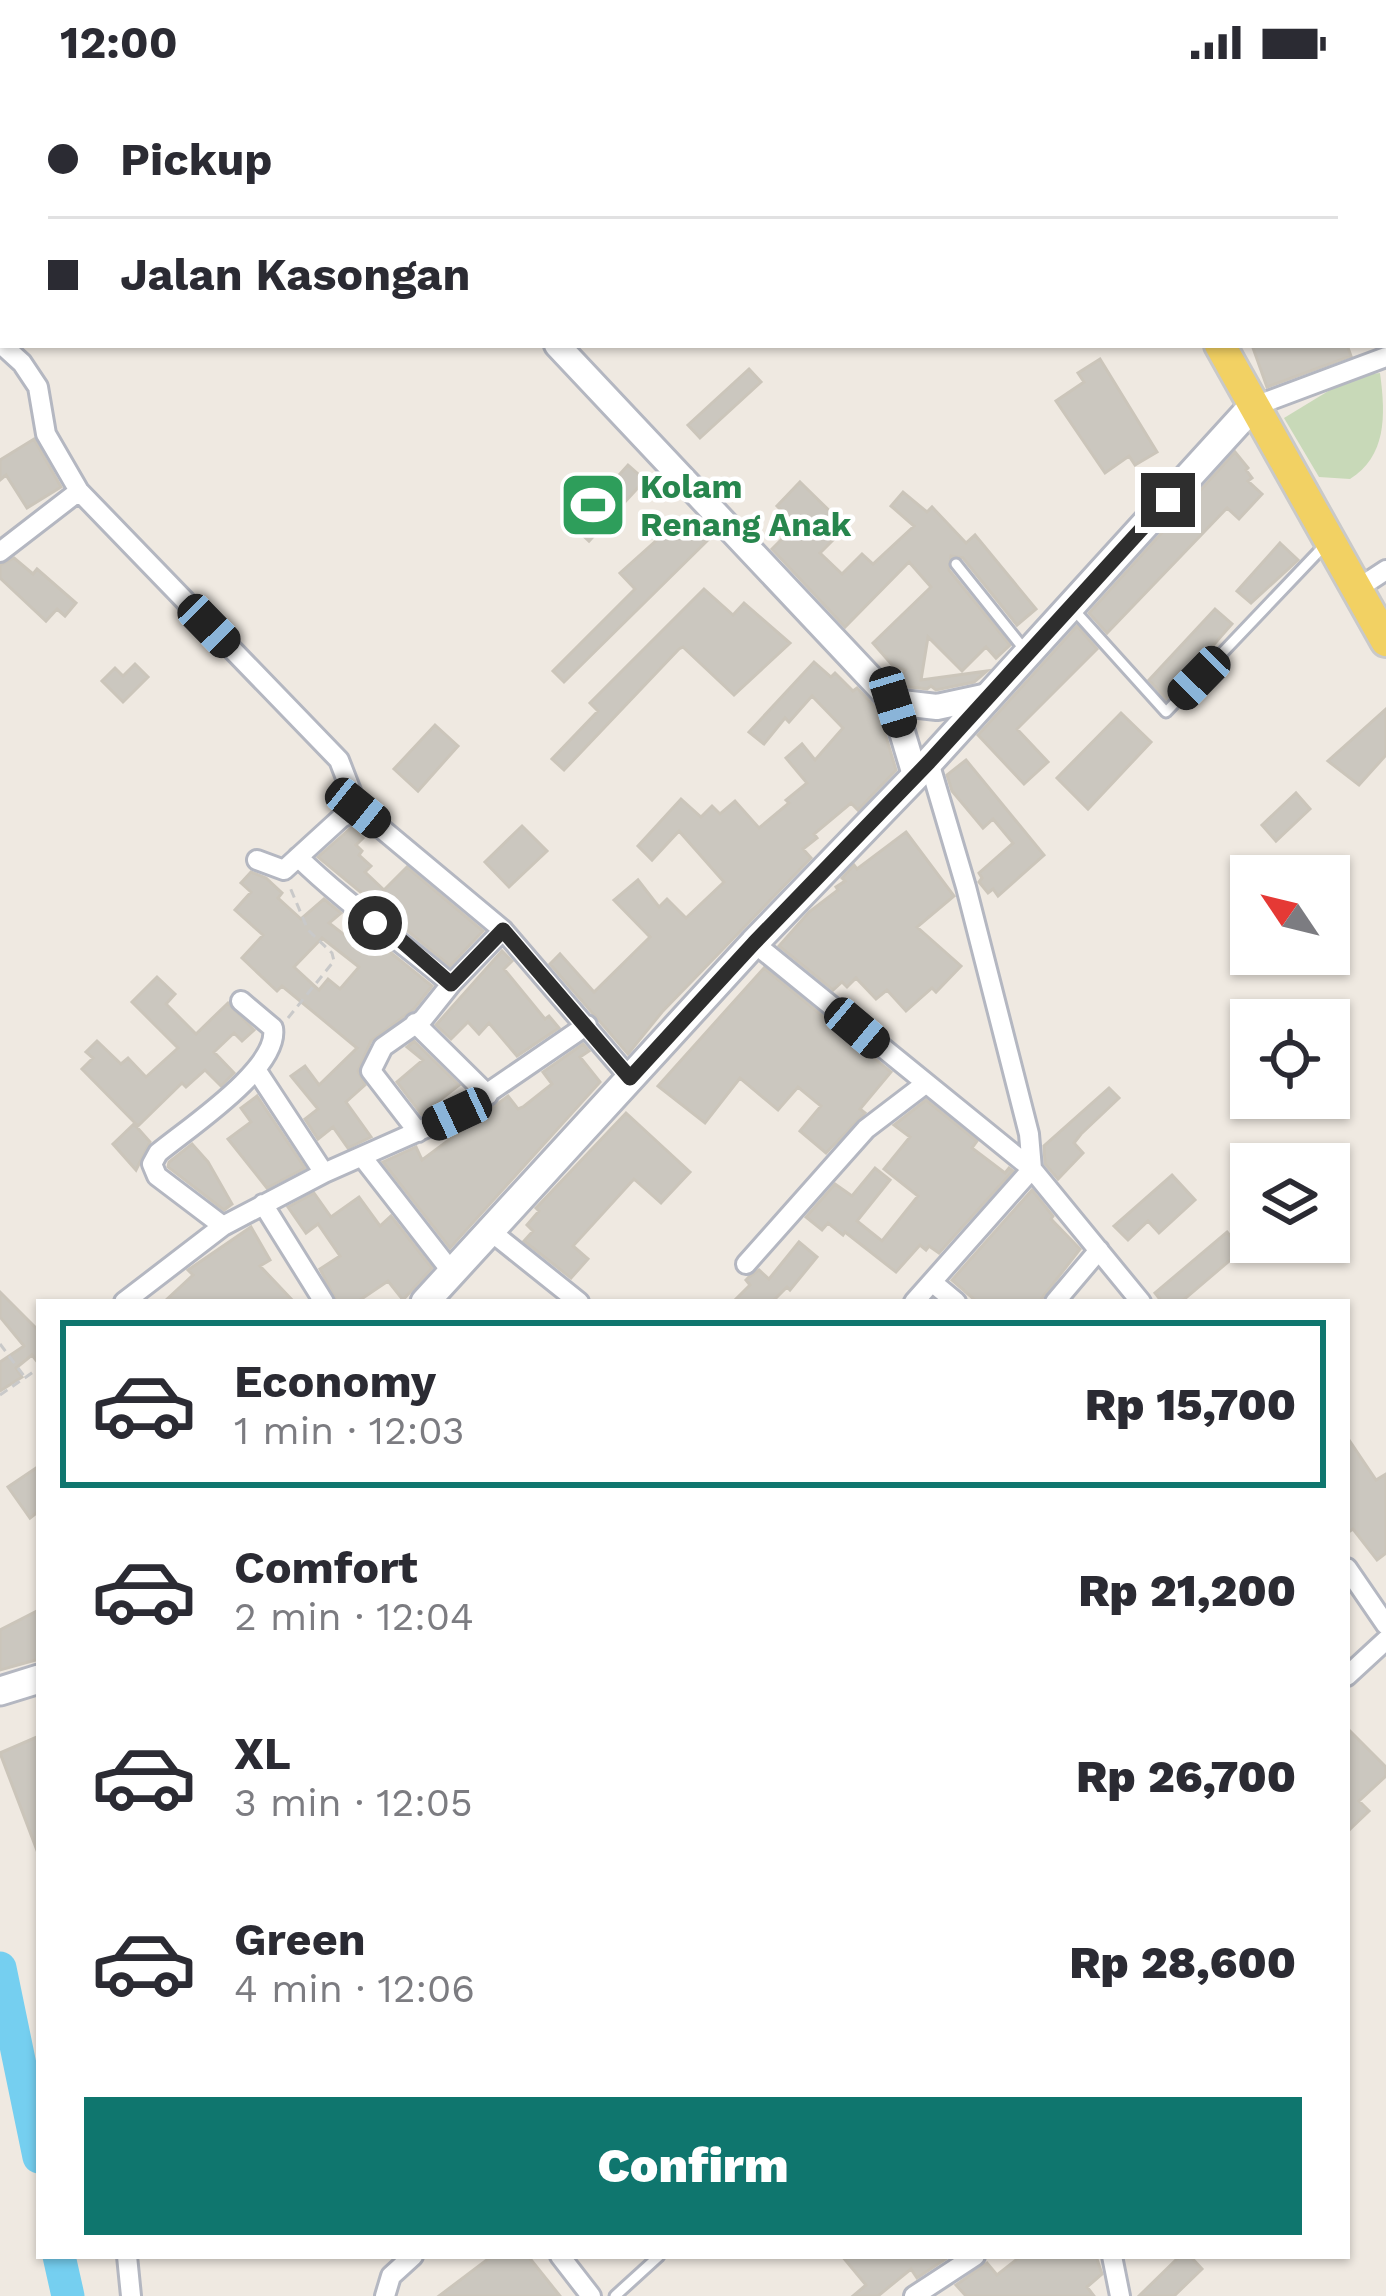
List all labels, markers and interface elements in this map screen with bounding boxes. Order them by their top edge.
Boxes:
text: 12:00 [60,16,178,69]
text: Pickup [120,133,272,186]
text: Jalan Kasongan [120,248,470,301]
place label: Kolam Renang Anak [640,467,852,544]
sports icon: Kolam Renang Anak [558,470,628,540]
route end [1141,473,1195,527]
car [171,588,247,664]
car [1161,640,1237,716]
car [865,662,921,742]
car [319,771,397,845]
north arrow [1230,855,1350,975]
map controls [1230,855,1350,1263]
route start [348,896,402,950]
car [818,991,896,1065]
button: locate [1230,999,1350,1119]
car [417,1082,497,1146]
button: layers [1230,1143,1350,1263]
icon: car [90,1350,198,1458]
text: Economy [234,1355,436,1408]
text: Rp 15,700 [1085,1378,1296,1431]
text: 1 min · 12:03 [234,1408,465,1453]
icon: car [90,1536,198,1644]
text: Comfort [234,1541,418,1594]
text: Rp 21,200 [1078,1564,1296,1617]
text: 2 min · 12:04 [234,1594,474,1639]
icon: car [90,1722,198,1830]
text: XL [234,1727,291,1780]
text: Rp 26,700 [1076,1750,1296,1803]
text: 3 min · 12:05 [234,1780,473,1825]
icon: car [90,1908,198,2016]
text: Green [234,1913,366,1966]
text: Rp 28,600 [1069,1936,1296,1989]
text: 4 min · 12:06 [234,1966,475,2011]
button: Confirm [84,2097,1302,2235]

